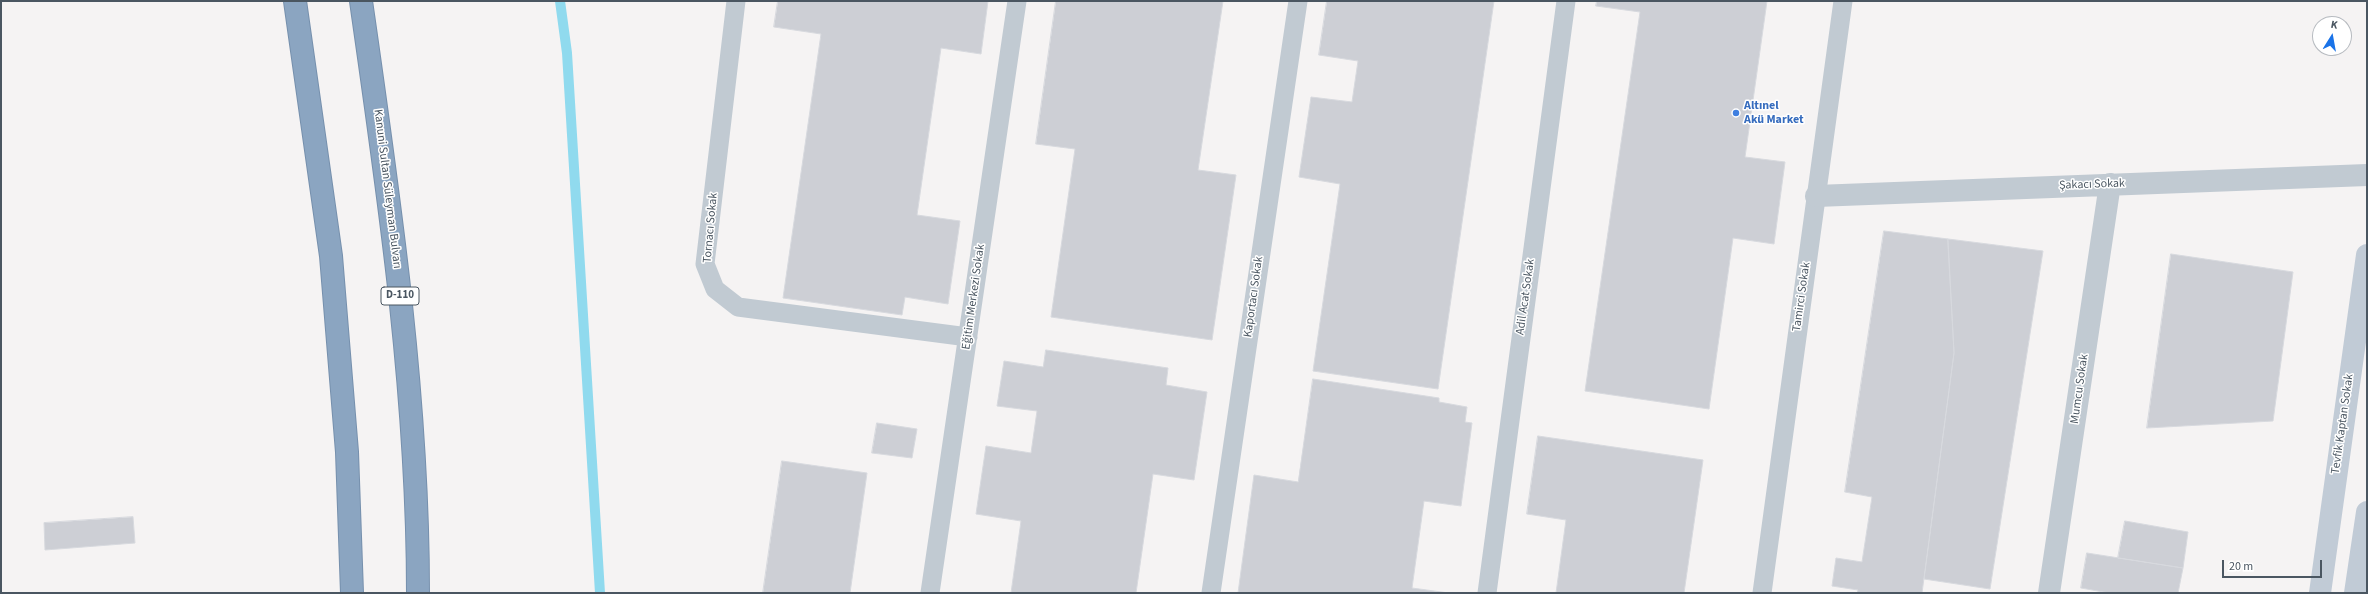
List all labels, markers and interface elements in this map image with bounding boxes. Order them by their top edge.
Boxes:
north arrow [2312,16,2352,56]
text: K [2329,17,2339,33]
place label: Altınel Akü Market [1744,99,1804,127]
street label: Kanuni Sultan Süleyman Bulvarı [370,108,404,270]
marker: Altınel Akü Market [1731,108,1741,118]
street label: Şakacı Sokak [2059,177,2125,193]
street label: Tornacı Sokak [701,192,721,264]
street label: Eğitim Merkezi Sokak [959,243,989,351]
street label: Kaportacı Sokak [1241,256,1267,338]
street label: Adil Acat Sokak [1514,258,1538,336]
street label: Tamirci Sokak [1790,261,1814,333]
road number: D-110 [381,287,419,305]
street label: Mumcu Sokak [2068,353,2092,425]
street label: Tevfik Kaptan Sokak [2329,373,2357,475]
scale bar [2224,552,2324,578]
text: 20 m [2229,558,2253,575]

